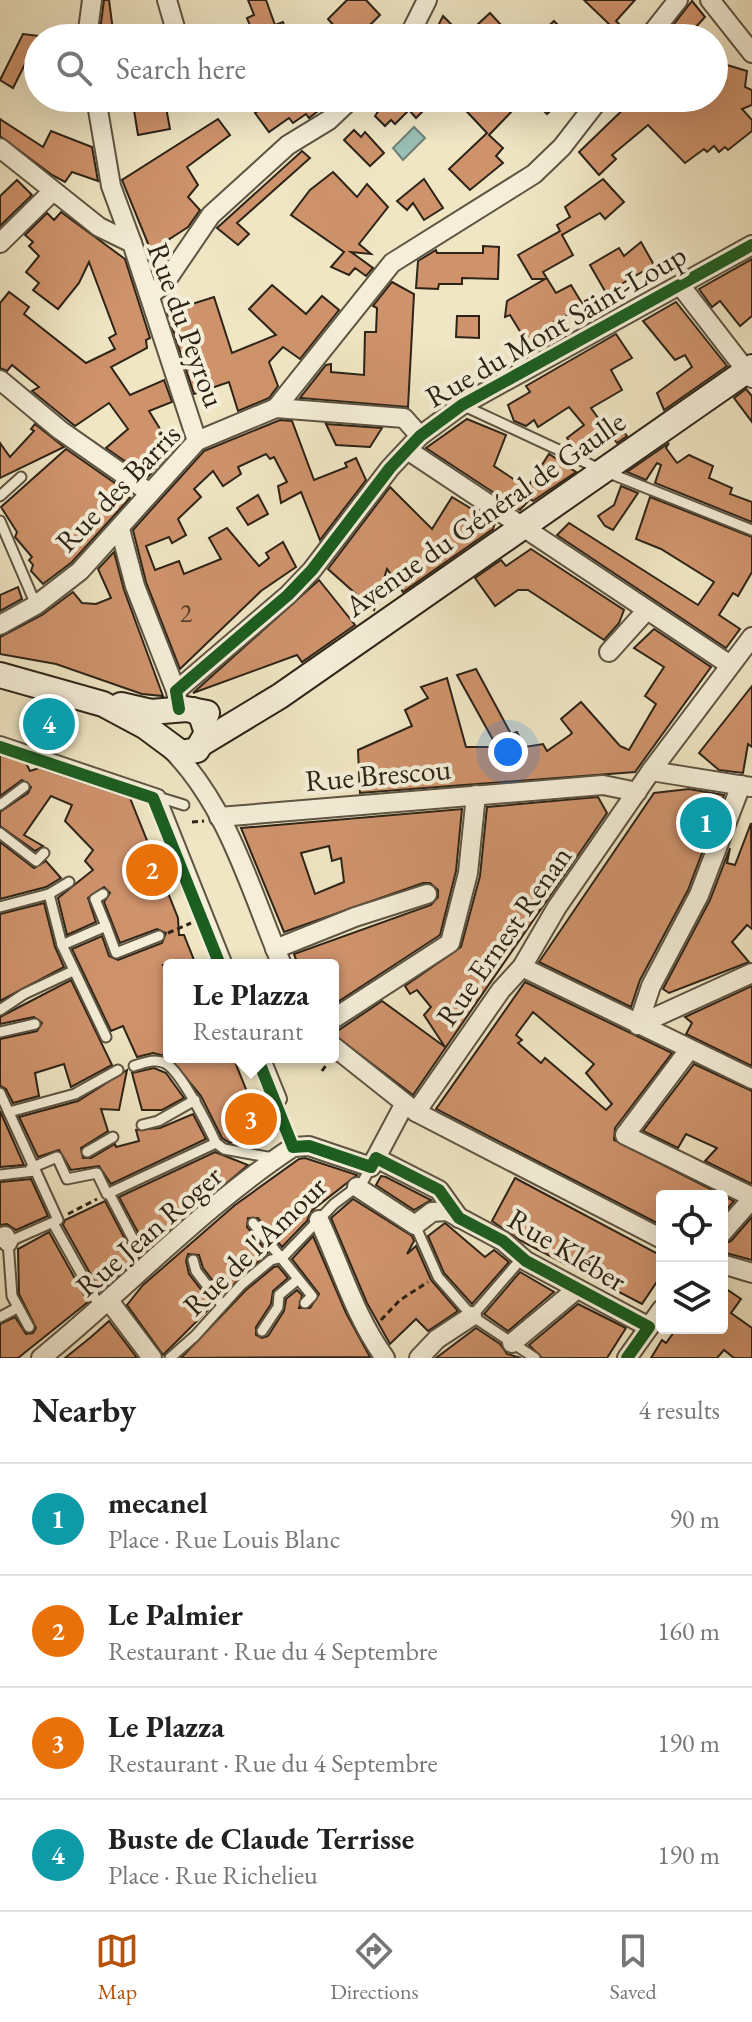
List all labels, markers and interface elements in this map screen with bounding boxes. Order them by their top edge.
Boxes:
search box [24,24,728,112]
icon: search [52,46,96,90]
text: Search here [116,49,246,88]
street label: Rue du Mont Saint-Loup [418,235,693,416]
street label: Rue du Peyrou [139,237,234,413]
street label: Avenue du Général de Gaulle [336,402,633,626]
street label: Rue des Barris [47,415,189,560]
house number: 2 [180,596,193,630]
pin: 4 [23,694,75,754]
your location [488,732,528,772]
street label: Rue Brescou [303,749,453,800]
pin: 1 [680,793,732,853]
street label: Rue Ernest Renan [427,838,580,1033]
pin: 2 [126,840,178,900]
popup [163,959,339,1063]
text: Le Plazza [193,975,309,1014]
text: Restaurant [193,1014,303,1048]
pin: 3 [225,1089,277,1149]
street label: Rue Jean Roger [67,1156,230,1305]
street label: Rue de l'Amour [174,1167,335,1324]
map controls [656,1190,728,1334]
button: locate [656,1190,728,1262]
street label: Rue Kléber [501,1199,634,1300]
button: layers [656,1262,728,1334]
text: Nearby [32,1388,136,1432]
text: 4 results [639,1393,720,1427]
text: mecanel [108,1483,208,1522]
text: 1 [51,1502,65,1536]
text: 90 m [670,1502,720,1536]
text: Place · Rue Louis Blanc [108,1522,340,1556]
text: Le Palmier [108,1595,243,1634]
text: 2 [51,1614,65,1648]
text: 160 m [657,1614,720,1648]
text: Restaurant · Rue du 4 Septembre [108,1634,438,1668]
text: Le Plazza [108,1707,224,1746]
text: 3 [51,1726,65,1760]
text: 190 m [657,1726,720,1760]
text: Restaurant · Rue du 4 Septembre [108,1746,438,1780]
text: Buste de Claude Terrisse [108,1819,414,1858]
text: 4 [51,1838,65,1872]
text: 190 m [657,1838,720,1872]
text: Place · Rue Richelieu [108,1858,318,1892]
tab: Map [95,1929,139,2006]
tab: Directions [330,1929,419,2006]
tab: Saved [609,1929,657,2006]

